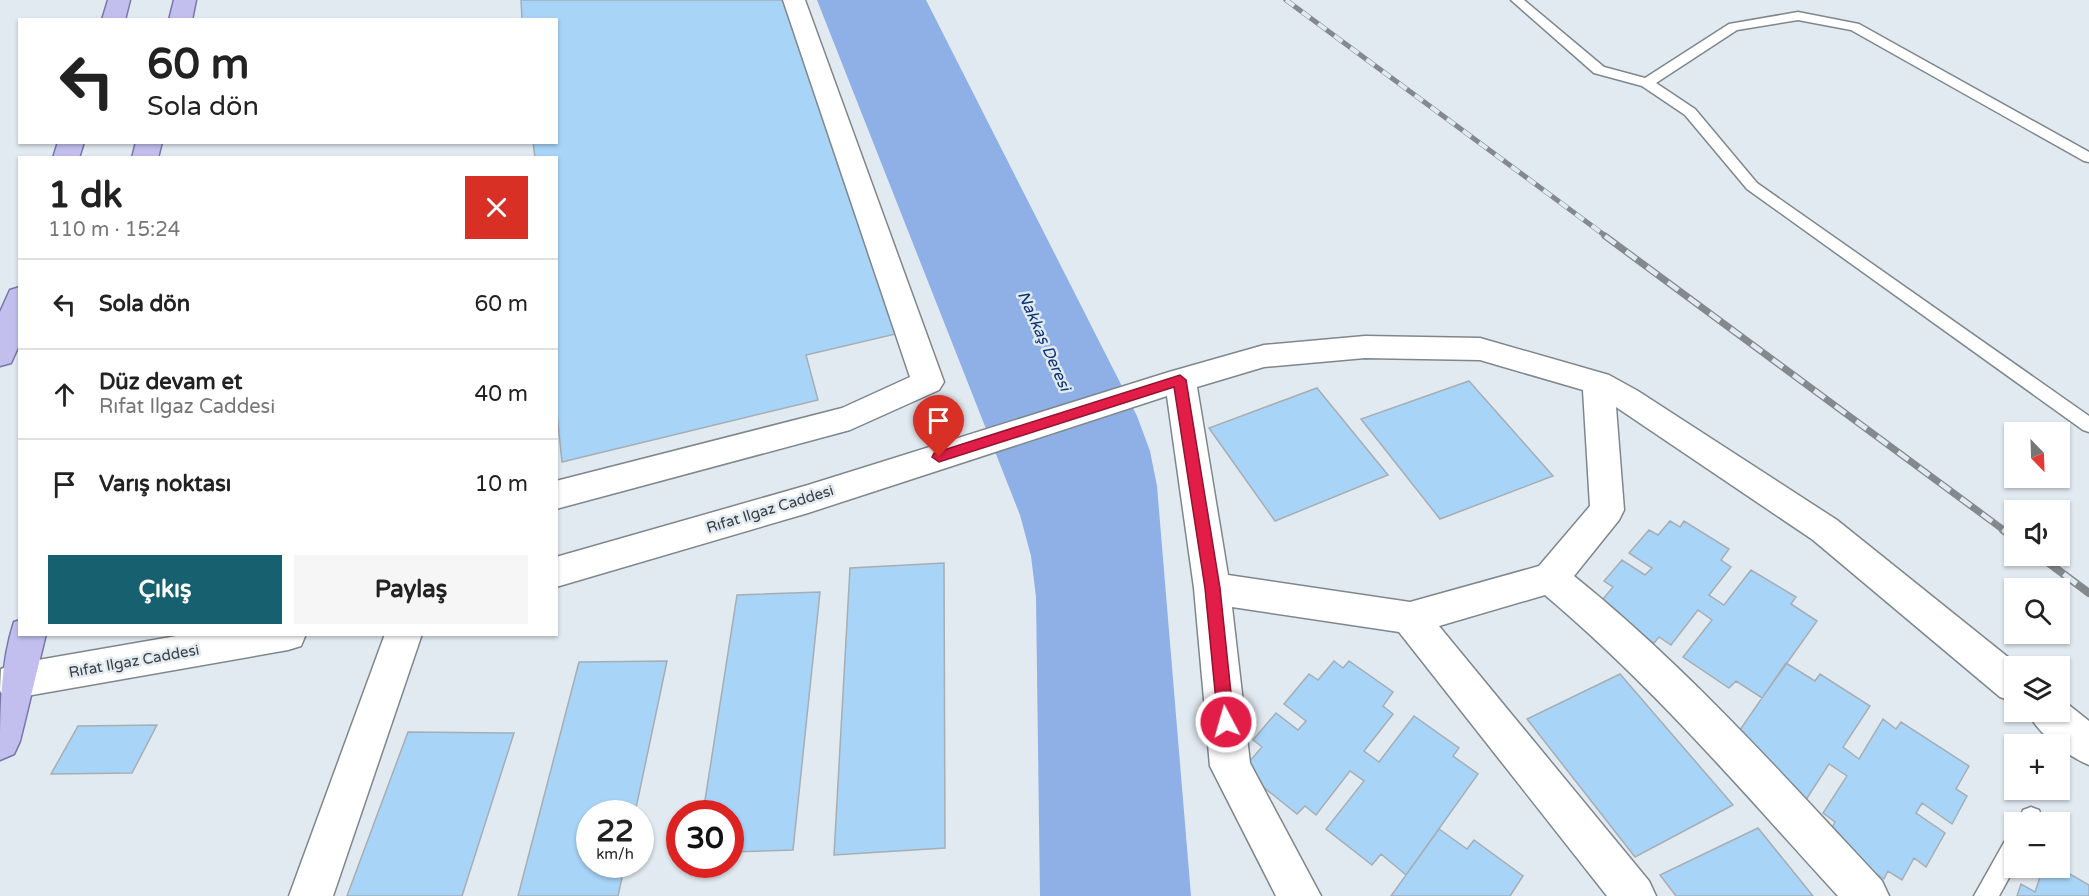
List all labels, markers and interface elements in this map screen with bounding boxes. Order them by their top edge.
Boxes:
text: 60 m [147,39,249,90]
icon: left [48,42,126,120]
text: Sola dön [147,90,259,123]
text: 1 dk [48,174,122,217]
button: close [465,176,528,239]
text: 110 m · 15:24 [48,218,180,242]
icon: left [48,288,81,321]
water label: Nakkaş Deresi [1013,288,1076,396]
text: Sola dön [99,291,190,317]
text: 60 m [474,291,528,317]
text: Düz devam et [99,369,242,395]
icon: ahead [48,378,81,411]
text: 40 m [474,381,528,407]
text: Rıfat Ilgaz Caddesi [99,395,275,419]
pin [913,395,964,457]
icon: arrive [922,404,955,437]
north arrow [2004,422,2070,488]
map controls [2004,422,2070,878]
icon: arrive [48,468,81,501]
text: Varış noktası [99,471,231,497]
text: 10 m [474,471,528,497]
street label: Rıfat Ilgaz Caddesi [704,481,836,537]
button: sound [2004,500,2070,566]
button: Çıkış [48,555,282,624]
button: Paylaş [294,555,528,624]
button: search [2004,578,2070,644]
street label: Rıfat Ilgaz Caddesi [67,641,201,681]
button: layers [2004,656,2070,722]
position arrow [1194,690,1258,754]
button: + [2004,734,2070,800]
speed limit sign: 30 [666,800,744,878]
button: − [2004,812,2070,878]
text: 22 [596,813,634,850]
text: km/h [596,845,634,863]

